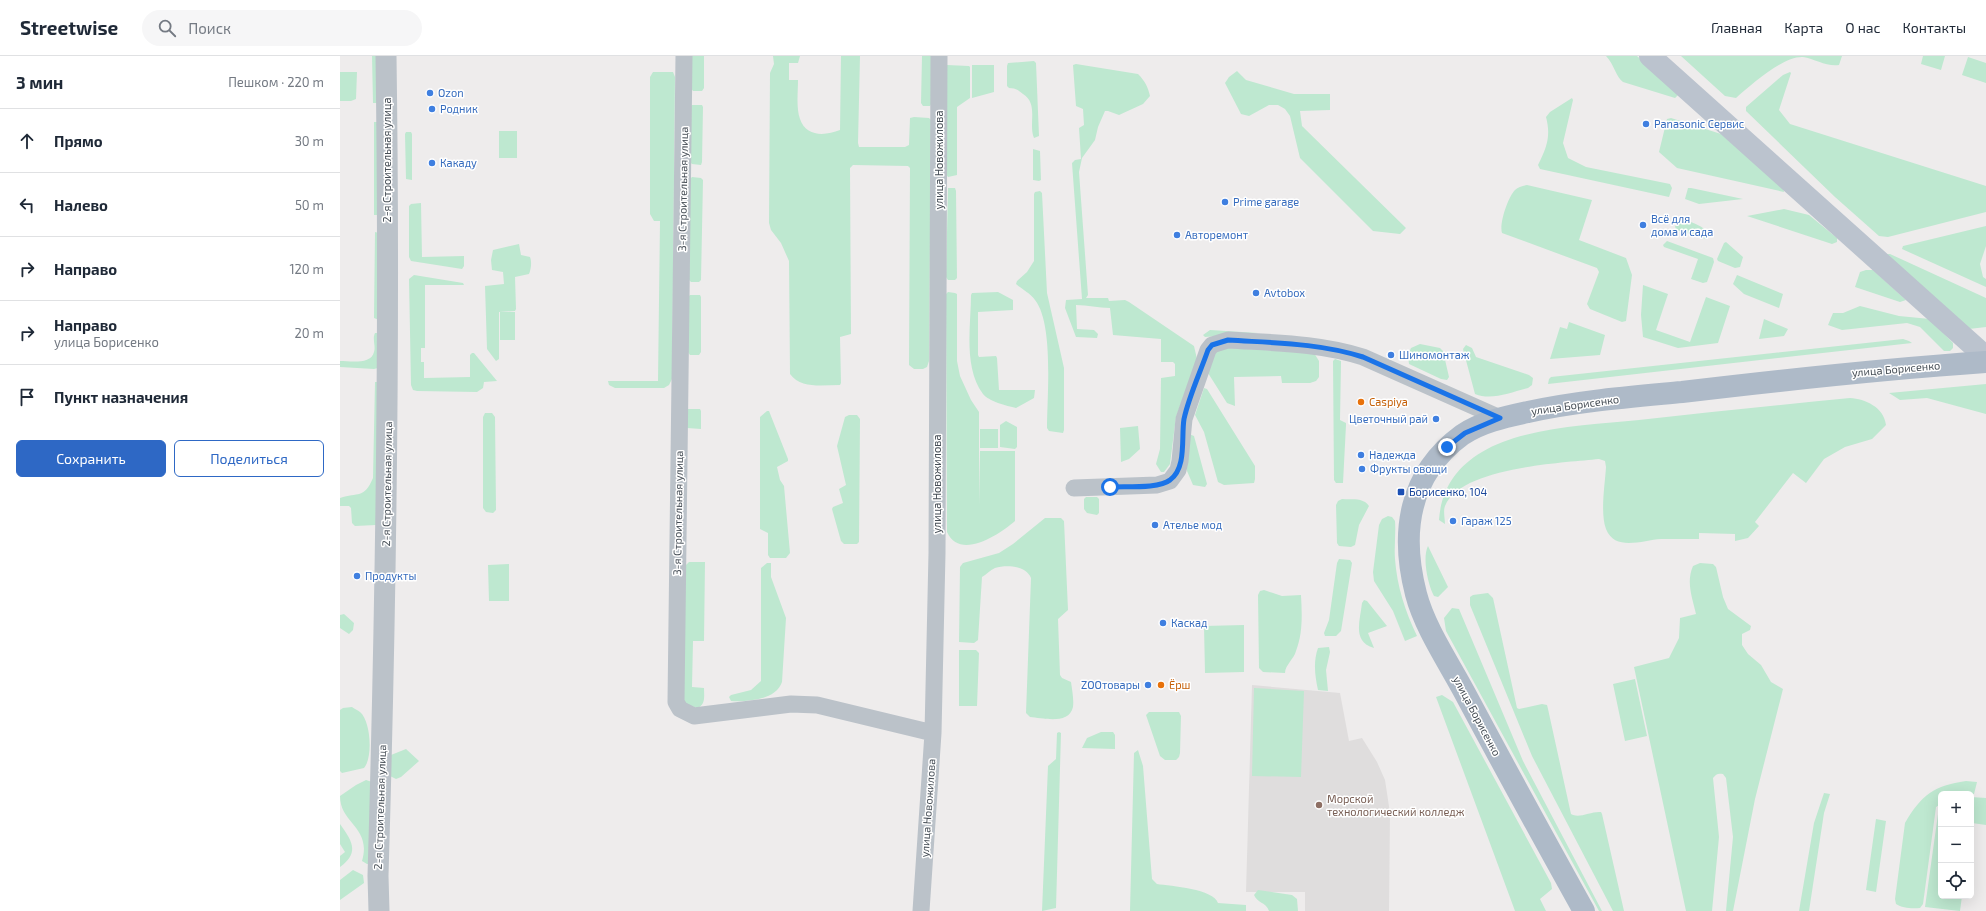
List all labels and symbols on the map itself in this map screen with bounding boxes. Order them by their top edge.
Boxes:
place label: Ozon [438,86,464,99]
marker: Ozon [425,88,435,98]
street label: 2-я Строительная улица [380,97,394,223]
place label: Родник [440,102,478,115]
marker: Родник [427,104,437,114]
street label: улица Новожилова [932,111,946,209]
place label: Panasonic Сервис [1654,117,1744,130]
marker: Panasonic Сервис [1641,119,1651,129]
street label: 3-я Строительная улица [675,126,691,252]
place label: Какаду [440,156,477,170]
marker: Какаду [427,158,437,168]
place label: Prime garage [1233,195,1299,208]
marker: Prime garage [1220,197,1230,207]
place label: Всё для дома и сада [1651,212,1713,238]
marker: Всё для дома и сада [1638,220,1648,230]
place label: Авторемонт [1185,228,1249,241]
marker: Авторемонт [1172,230,1182,240]
place label: Avtobox [1264,286,1305,299]
marker: Avtobox [1251,288,1261,298]
place label: Шиномонтаж [1399,348,1470,361]
marker: Шиномонтаж [1386,350,1396,360]
street label: улица Борисенко [1851,358,1941,380]
street label: улица Борисенко [1530,392,1620,418]
place label: Caspiya [1369,395,1408,408]
marker: Caspiya [1356,397,1366,407]
place label: Цветочный рай [1349,412,1428,425]
marker: Цветочный рай [1431,414,1441,424]
street label: 2-я Строительная улица [379,421,395,547]
street label: улица Новожилова [930,435,944,533]
route end [1438,438,1456,456]
place label: Надежда [1369,448,1416,461]
street label: 3-я Строительная улица [670,450,686,576]
marker: Надежда [1356,450,1366,460]
place label: Фрукты овощи [1370,462,1447,476]
marker: Фрукты овощи [1357,464,1367,474]
route start [1101,478,1119,496]
place label: Борисенко, 104 [1409,485,1488,498]
marker: Борисенко, 104 [1396,487,1406,497]
place label: Гараж 125 [1461,514,1512,527]
marker: Гараж 125 [1448,516,1458,526]
place label: Ателье мод [1163,518,1223,531]
marker: Ателье мод [1150,520,1160,530]
place label: Продукты [365,569,416,583]
marker: Продукты [352,571,362,581]
place label: Каскад [1171,616,1208,629]
marker: Каскад [1158,618,1168,628]
street label: улица Борисенко [1450,674,1504,758]
place label: ZOOтовары [1081,678,1140,691]
place label: Ёрш [1169,678,1190,691]
marker: ZOOтовары [1143,680,1153,690]
marker: Ёрш [1156,680,1166,690]
street label: 2-я Строительная улица [371,744,389,870]
street label: улица Новожилова [918,758,938,858]
place label: Морской технологический колледж [1327,792,1465,818]
marker: Морской технологический колледж [1314,800,1324,810]

